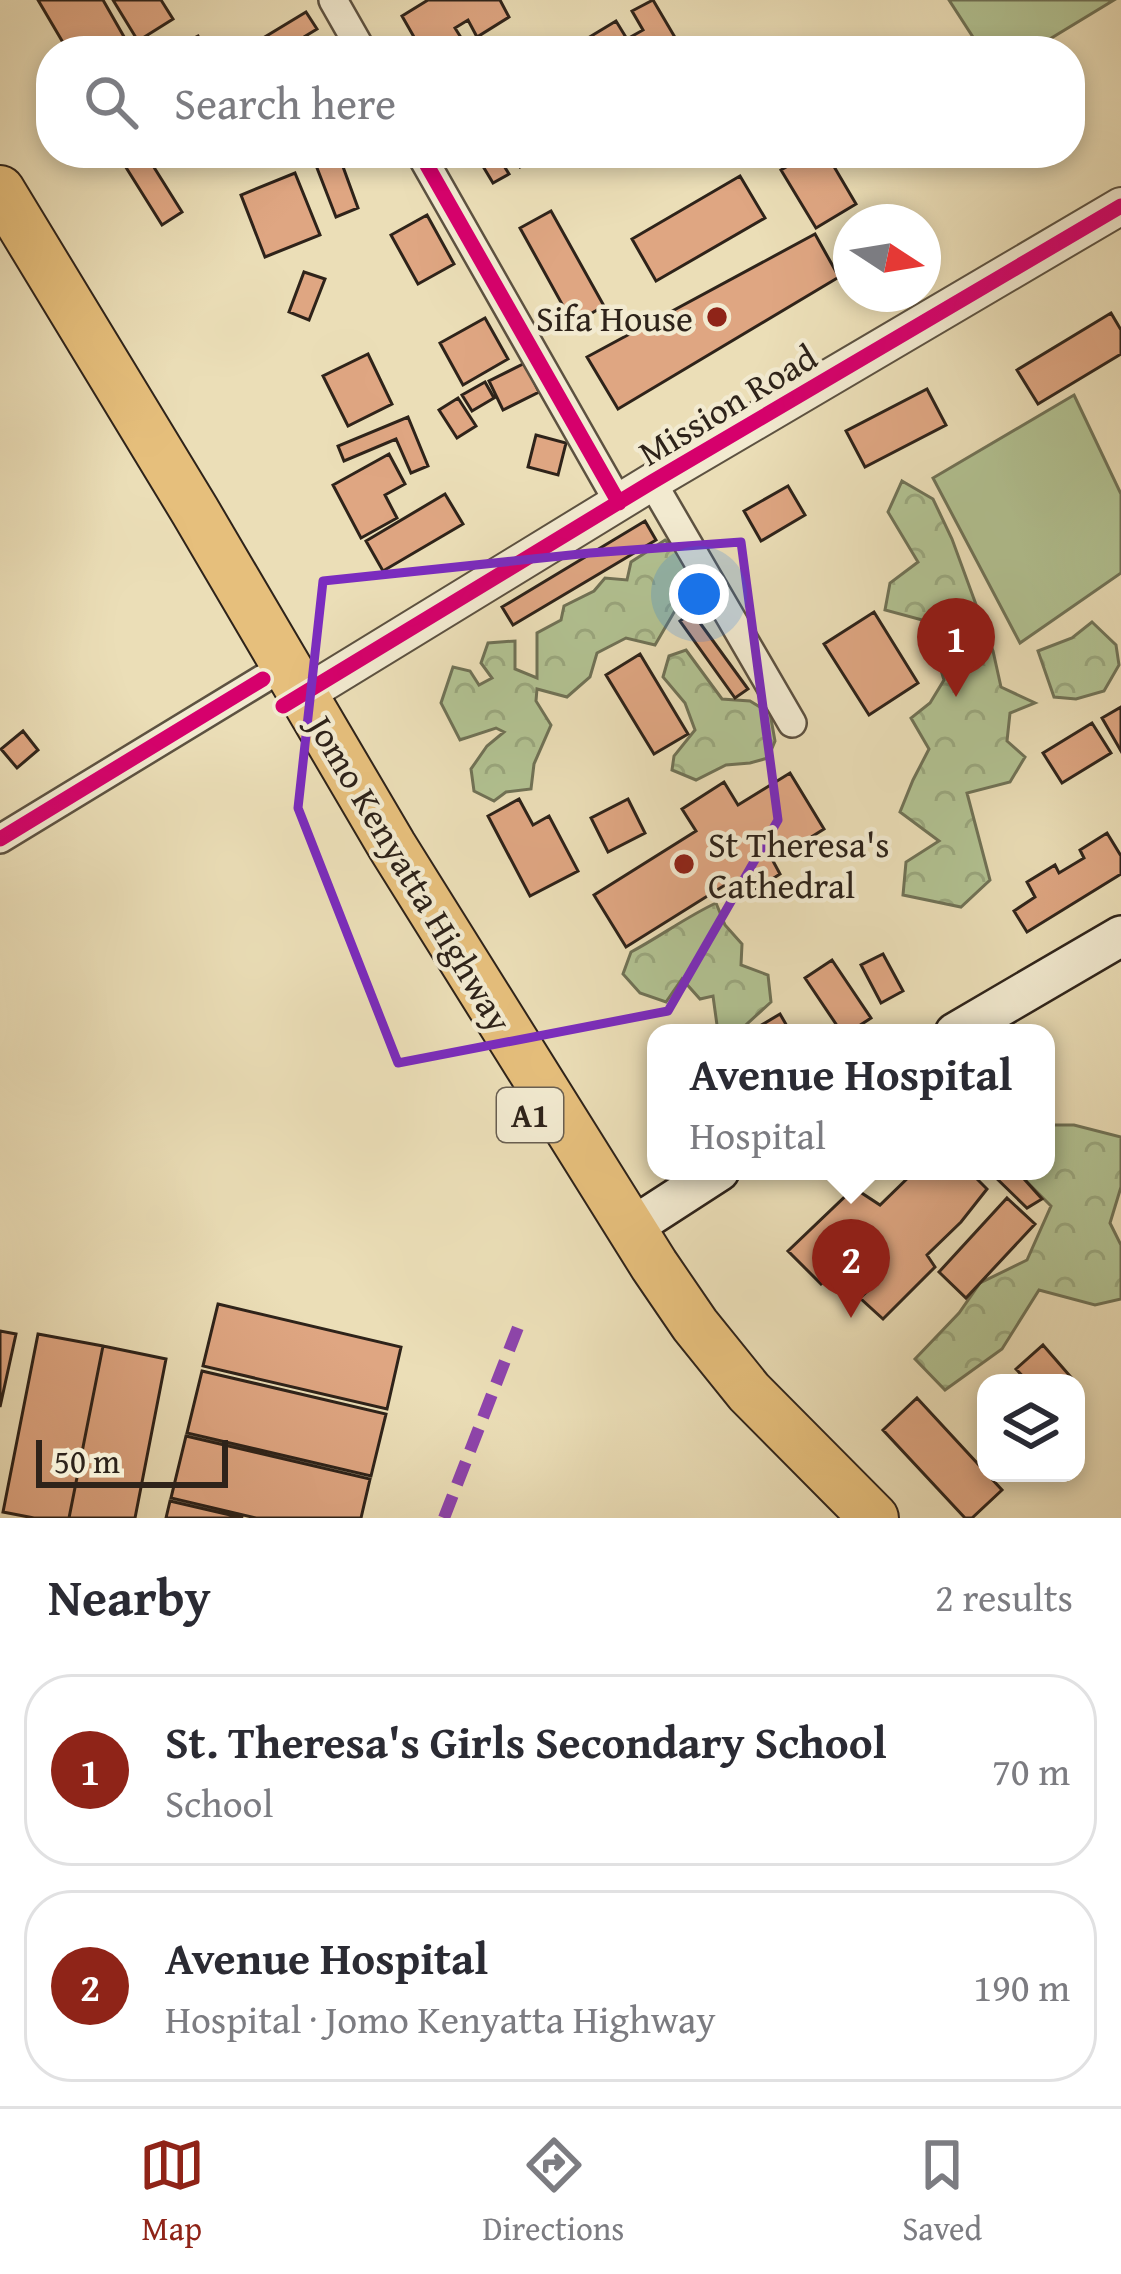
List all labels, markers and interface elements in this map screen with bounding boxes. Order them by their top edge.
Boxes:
search box [36,36,1085,168]
icon: search [78,69,144,135]
text: Search here [174,70,396,135]
north arrow [833,204,941,312]
place label: Sifa House [536,291,693,344]
marker: Sifa House [704,304,730,330]
street label: Mission Road [628,330,826,478]
your location [669,564,729,624]
pin: 1 [917,598,995,697]
street label: Jomo Kenyatta Highway [293,701,527,1041]
place label: St Theresa's Cathedral [708,817,890,911]
marker: St Theresa's Cathedral [671,851,697,877]
popup [647,1024,1055,1180]
text: Avenue Hospital [689,1041,1013,1106]
road number: A1 [497,1088,563,1142]
text: Hospital [689,1106,826,1163]
pin: 2 [812,1219,890,1318]
map controls [977,1374,1085,1482]
button: layers [977,1374,1085,1482]
scale bar [36,1434,228,1487]
text: 50 m [54,1437,120,1485]
text: Nearby [48,1559,211,1634]
text: 2 results [935,1568,1073,1625]
text: St. Theresa's Girls Secondary School [165,1709,887,1774]
text: 1 [80,1742,100,1799]
text: 70 m [992,1742,1070,1799]
text: School [165,1774,273,1831]
text: Avenue Hospital [165,1925,488,1990]
text: 2 [80,1958,100,2015]
text: 190 m [973,1958,1070,2015]
text: Hospital · Jomo Kenyatta Highway [165,1990,716,2047]
tab: Map [139,2132,205,2252]
tab: Directions [483,2132,624,2252]
tab: Saved [902,2132,982,2252]

